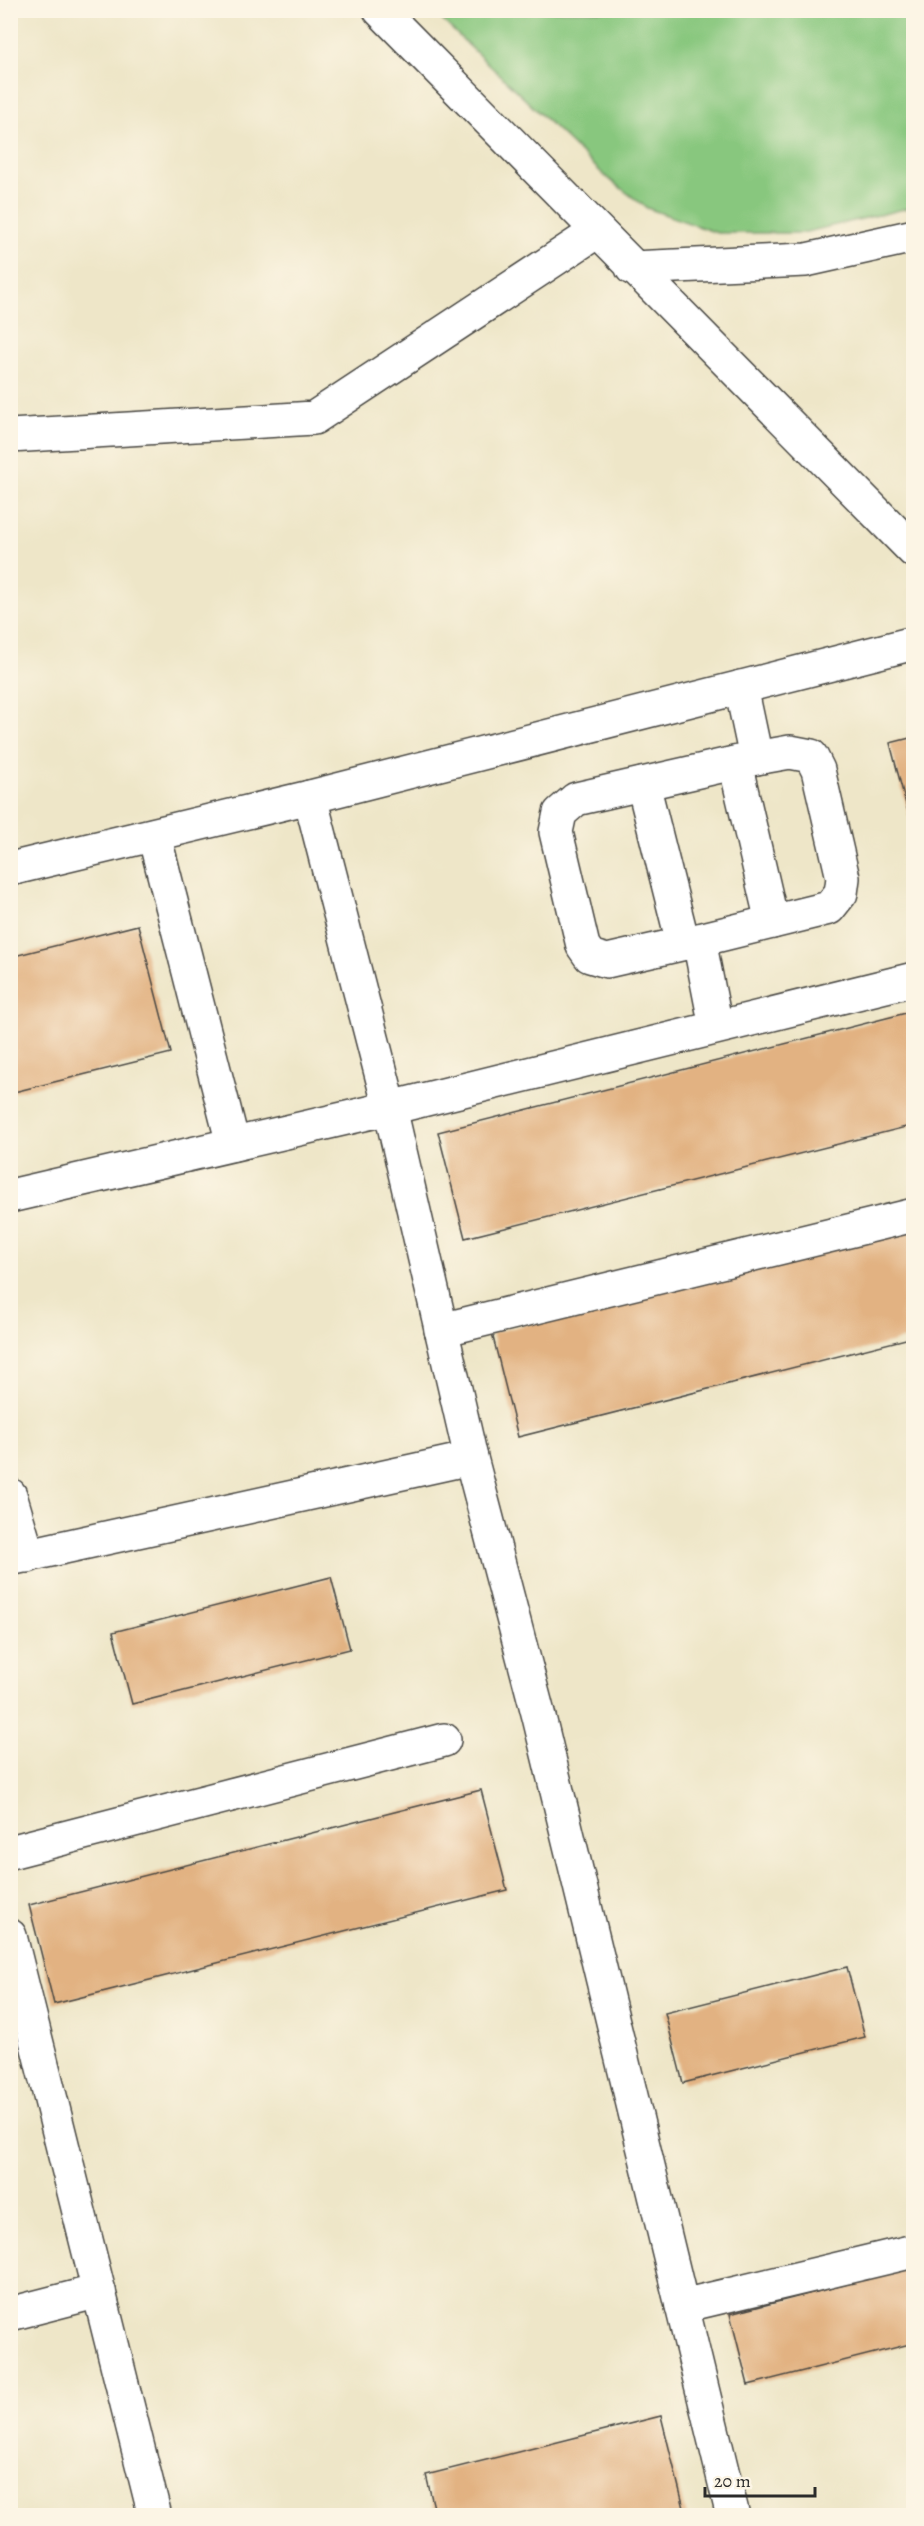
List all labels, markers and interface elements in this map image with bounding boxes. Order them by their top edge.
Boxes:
scale bar [705,2460,814,2498]
text: 20 m [714,2469,751,2493]

